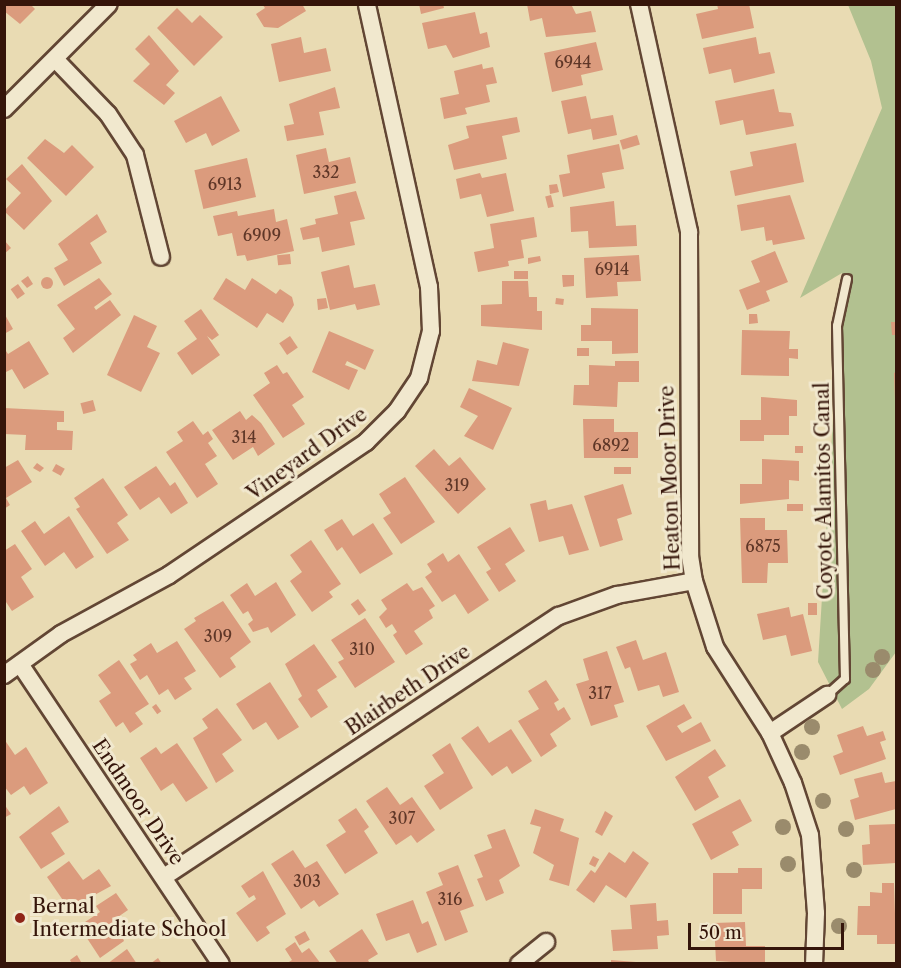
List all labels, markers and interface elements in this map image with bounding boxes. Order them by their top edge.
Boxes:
house number: 6944 [554,52,592,72]
house number: 332 [313,162,339,182]
house number: 6913 [208,174,242,194]
house number: 6909 [243,225,281,245]
house number: 6914 [595,259,629,279]
street label: Coyote Alamitos Canal [810,382,838,600]
street label: Heaton Moor Drive [655,385,685,571]
street label: Vineyard Drive [242,402,372,506]
house number: 314 [232,427,256,447]
house number: 6892 [592,435,630,455]
house number: 319 [445,475,469,495]
house number: 6875 [745,536,781,556]
house number: 309 [204,626,232,646]
house number: 310 [349,639,375,659]
street label: Blairbeth Drive [341,640,475,740]
house number: 317 [588,683,612,703]
street label: Endmoor Drive [87,734,189,870]
house number: 307 [389,808,415,828]
house number: 303 [293,871,321,891]
house number: 316 [438,889,462,909]
place label: Bernal Intermediate School [32,894,226,941]
marker: Bernal Intermediate School [13,911,27,925]
scale bar [691,911,847,949]
text: 50 m [699,922,742,944]

